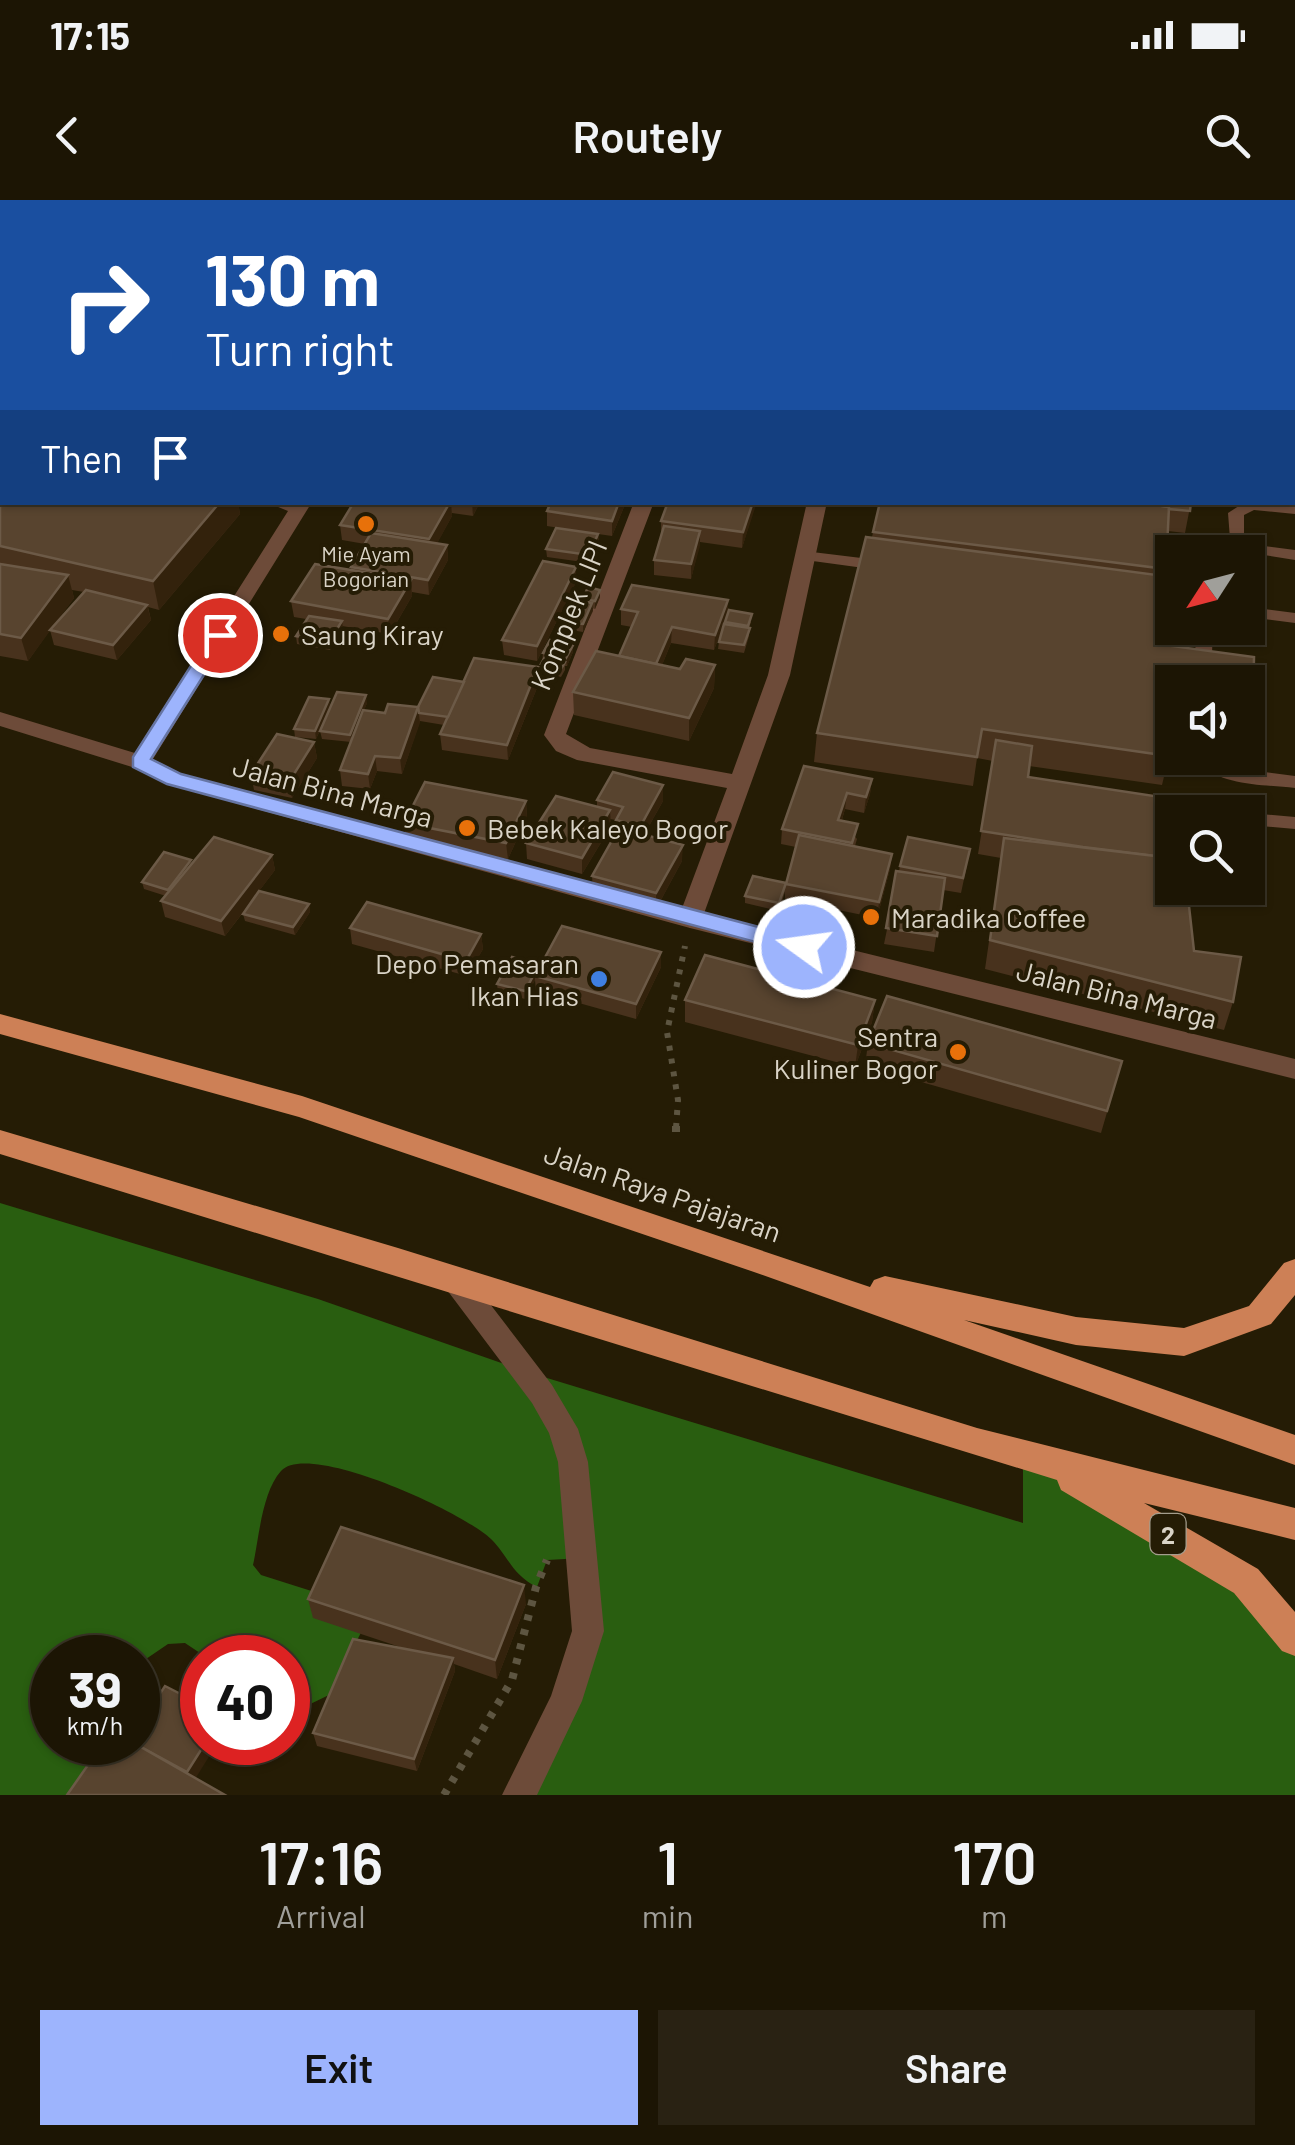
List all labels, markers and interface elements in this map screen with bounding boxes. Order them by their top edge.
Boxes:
text: 17:15 [50,12,130,58]
icon: back [40,108,95,163]
text: Routely [572,108,723,162]
icon: search [1200,108,1255,163]
text: 130 m [205,236,380,320]
icon: right [40,240,170,370]
text: Turn right [205,321,395,375]
icon: arrive [143,430,198,485]
text: Then [40,435,123,481]
marker: Mie Ayam Bogorian [355,513,377,535]
street label: Komplek LIPI [523,535,613,695]
north arrow [1155,535,1265,645]
map controls [1155,535,1265,905]
place label: Mie Ayam Bogorian [321,540,411,591]
pin [178,593,263,678]
icon: arrive [193,608,248,663]
place label: Saung Kiray [301,617,444,651]
marker: Saung Kiray [270,623,292,645]
button: sound [1155,665,1265,775]
street label: Jalan Bina Marga [230,748,436,834]
button: search [1155,795,1265,905]
place label: Bebek Kaleyo Bogor [487,811,728,845]
marker: Bebek Kaleyo Bogor [456,817,478,839]
position arrow [752,895,856,999]
place label: Maradika Coffee [891,900,1086,934]
marker: Maradika Coffee [860,906,882,928]
place label: Depo Pemasaran Ikan Hias [375,946,579,1012]
street label: Jalan Bina Marga [1013,953,1221,1035]
marker: Depo Pemasaran Ikan Hias [588,968,610,990]
place label: Sentra Kuliner Bogor [773,1019,938,1085]
marker: Sentra Kuliner Bogor [947,1041,969,1063]
street label: Jalan Raya Pajajaran [540,1135,786,1249]
road number: 2 [1150,1514,1186,1554]
speed limit sign: 40 [180,1635,310,1765]
text: 39 [68,1658,122,1718]
text: km/h [67,1710,123,1740]
text: 17:16 [258,1825,383,1897]
text: 1 [657,1825,678,1897]
text: 170 [952,1825,1037,1897]
text: Arrival [276,1896,366,1934]
text: min [642,1896,694,1934]
text: m [981,1896,1007,1934]
button: Exit [40,2010,638,2125]
button: Share [658,2010,1255,2125]

